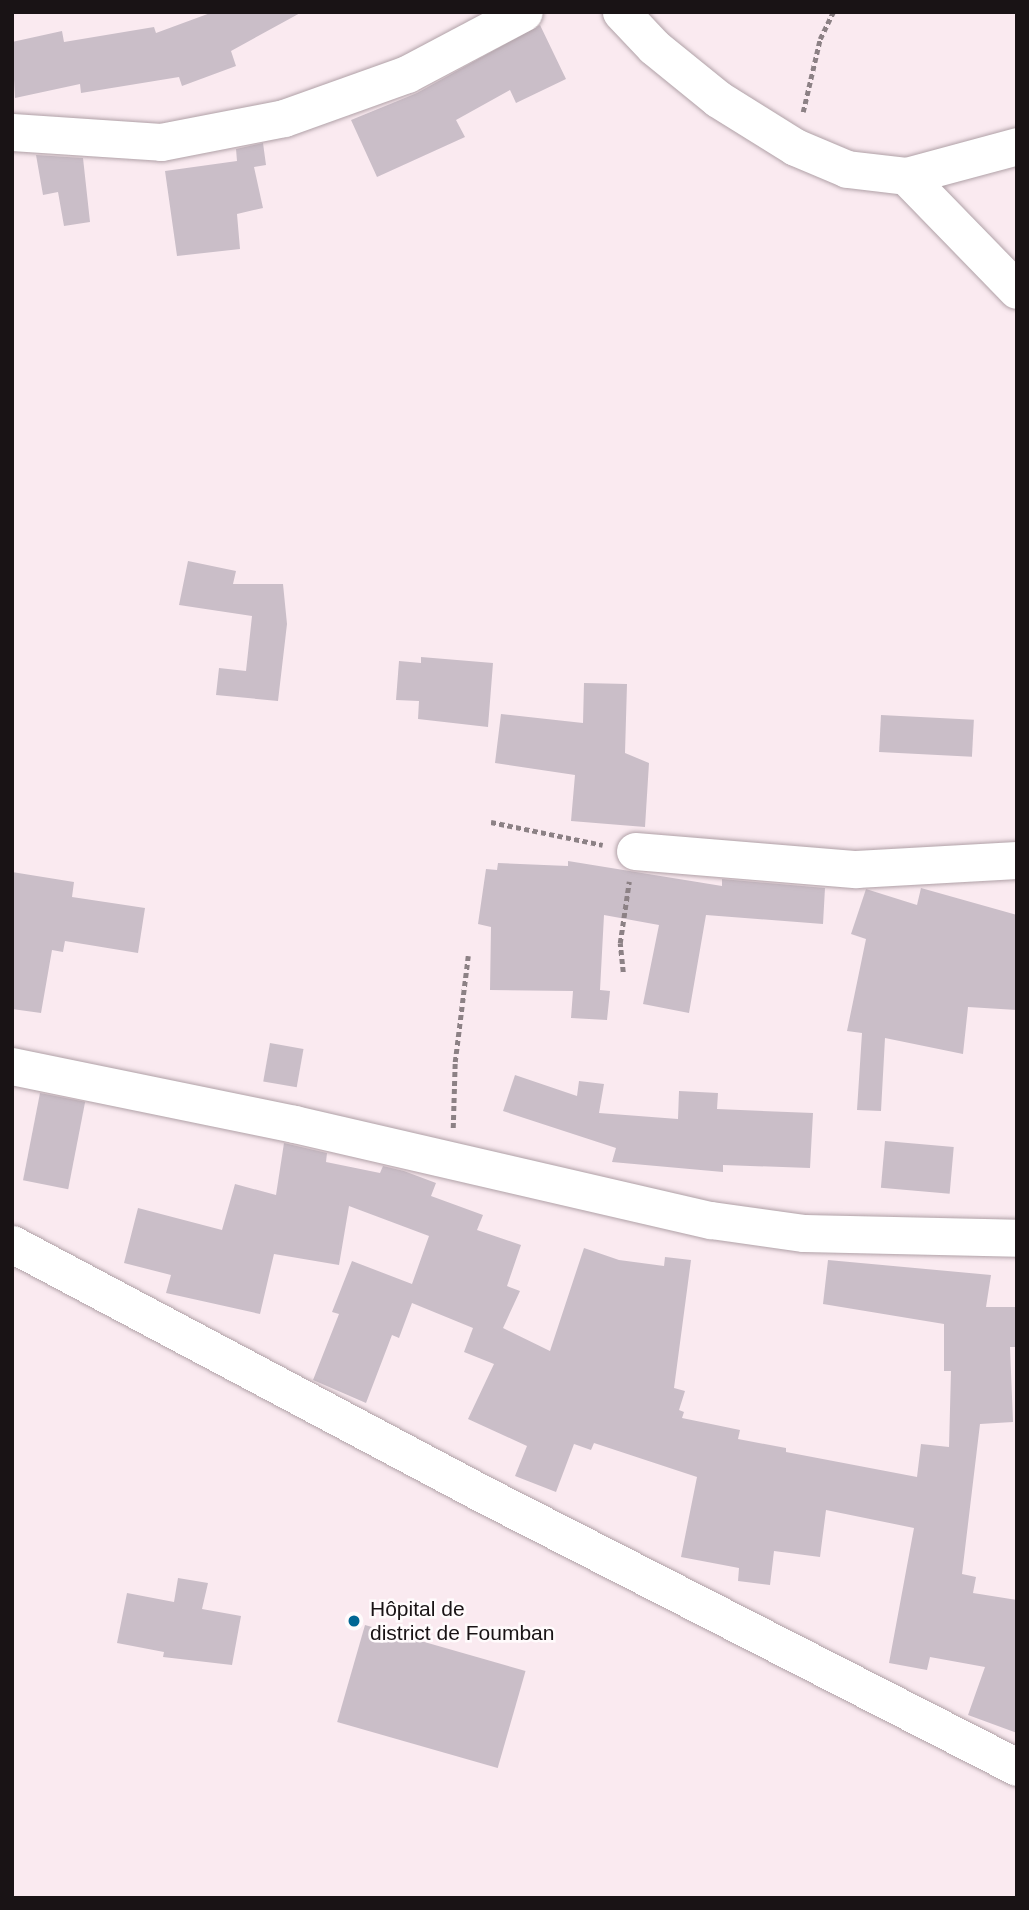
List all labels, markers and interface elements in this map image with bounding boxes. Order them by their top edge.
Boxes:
place label: Hôpital de district de Foumban [370,1596,554,1646]
marker: Hôpital de district de Foumban [344,1611,364,1631]

